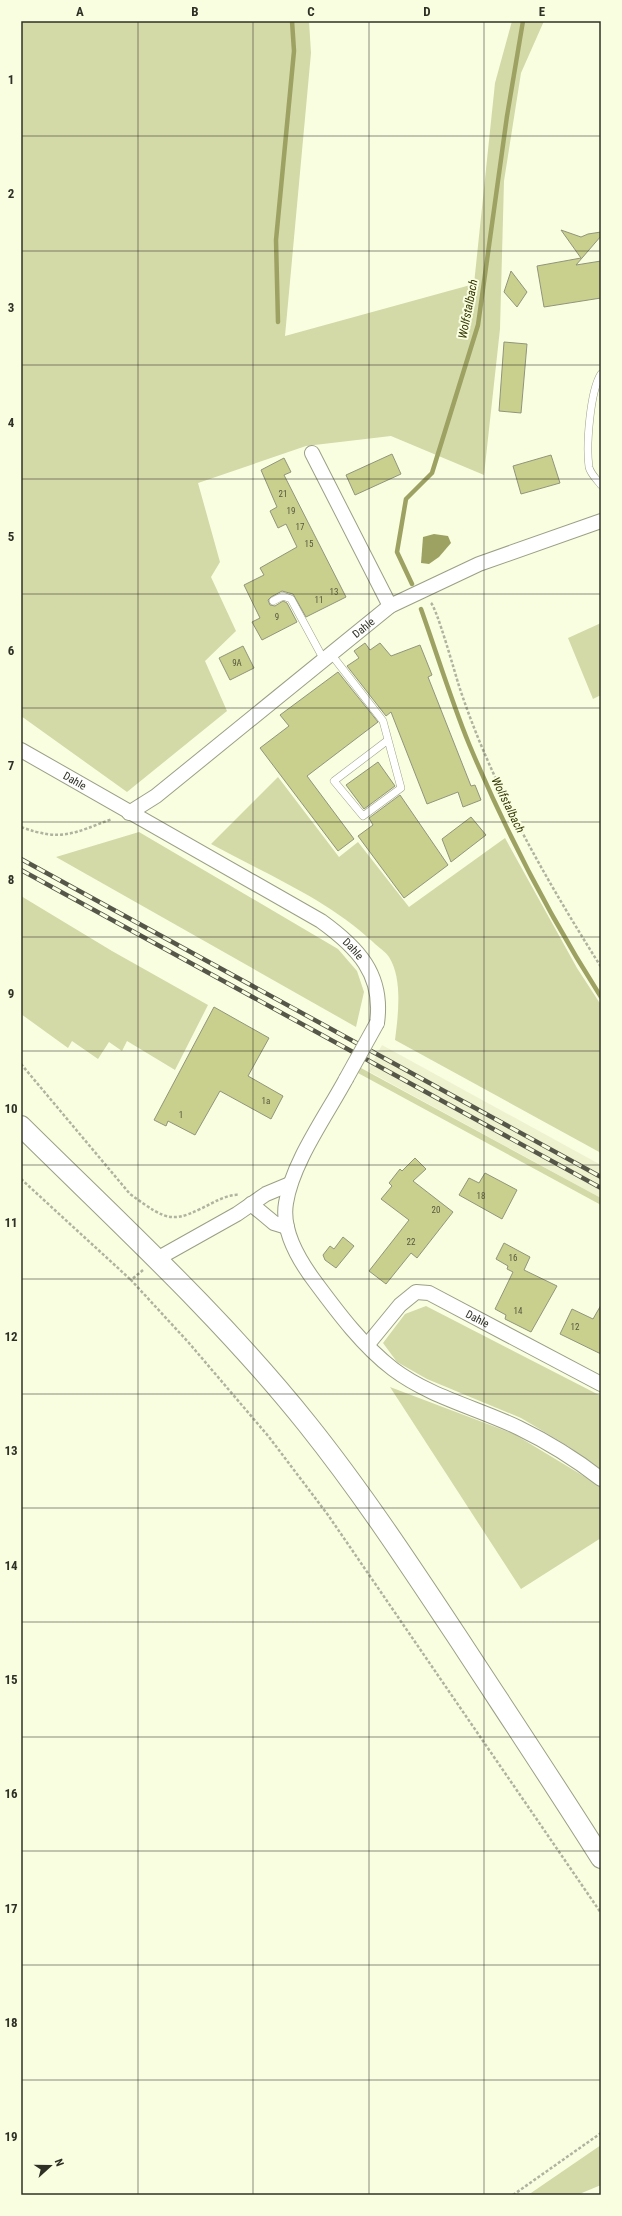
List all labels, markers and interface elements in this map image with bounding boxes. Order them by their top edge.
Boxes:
text: A [76,4,84,19]
text: B [191,4,199,19]
text: C [307,4,315,19]
text: D [423,4,431,19]
text: E [539,4,546,19]
text: 1 [8,72,14,87]
text: 2 [8,186,15,201]
water label: Wolfstalbach [455,278,481,340]
text: 3 [8,300,14,315]
text: 4 [8,415,15,430]
house number: 21 [279,489,287,499]
house number: 19 [287,506,295,516]
house number: 17 [296,522,305,532]
text: 5 [8,529,15,544]
house number: 15 [305,539,314,549]
house number: 13 [330,587,338,597]
house number: 11 [315,595,323,605]
house number: 9 [275,612,279,622]
street label: Dahle [350,615,377,641]
text: 6 [8,643,15,658]
house number: 9A [232,658,242,668]
text: 7 [8,758,15,773]
street label: Dahle [61,769,89,793]
water label: Wolfstalbach [489,775,528,835]
text: 8 [8,872,14,887]
street label: Dahle [340,936,366,962]
text: 9 [8,986,14,1001]
house number: 1a [262,1096,270,1106]
text: 10 [4,1101,18,1116]
house number: 1 [179,1110,183,1120]
house number: 18 [477,1191,485,1201]
house number: 20 [432,1205,440,1215]
text: 11 [4,1215,18,1230]
house number: 22 [407,1237,416,1247]
house number: 16 [509,1253,517,1263]
house number: 14 [514,1306,523,1316]
street label: Dahle [463,1308,491,1331]
house number: 12 [571,1322,580,1332]
text: 12 [4,1329,18,1344]
text: 13 [4,1443,18,1458]
text: 14 [4,1558,18,1573]
text: 15 [4,1672,18,1687]
text: 16 [4,1786,18,1801]
text: 17 [4,1901,18,1916]
text: 18 [4,2015,18,2030]
text: 19 [4,2129,18,2144]
north arrow [30,2146,70,2186]
text: N [52,2157,66,2168]

